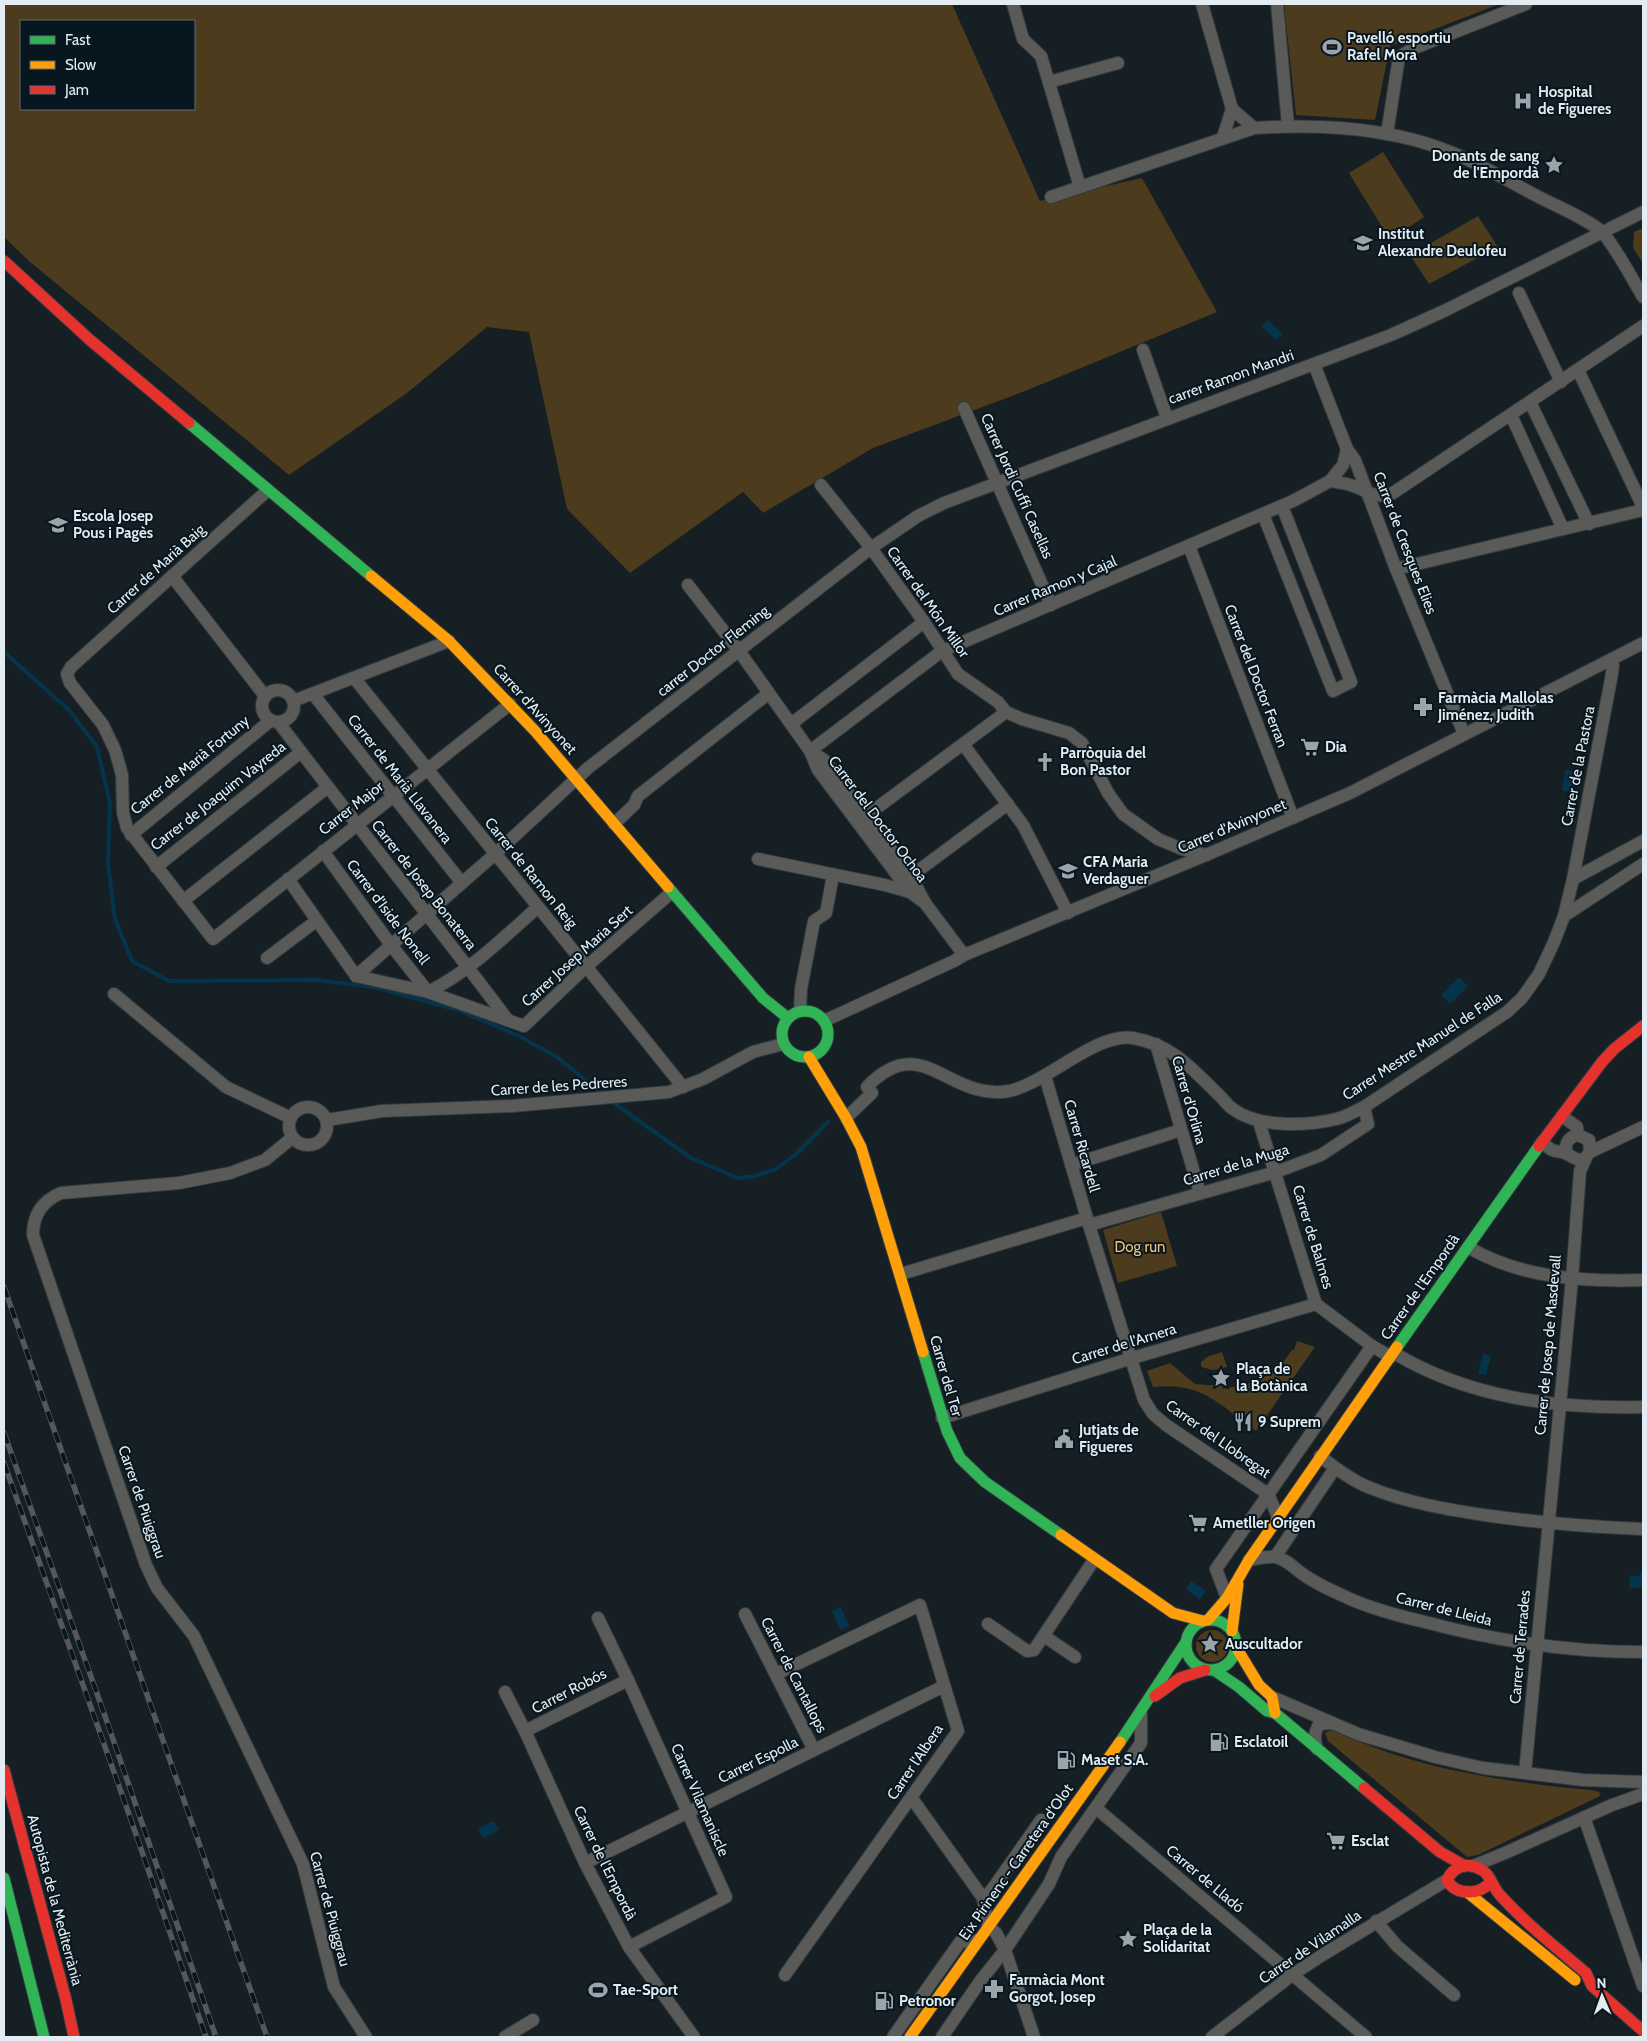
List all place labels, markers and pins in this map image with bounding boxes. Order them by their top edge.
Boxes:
place label: Pavelló esportiu Rafel Mora [1347,29,1451,64]
sports icon: Pavelló esportiu Rafel Mora [1321,36,1343,58]
place label: Hospital de Figueres [1538,83,1611,118]
hospital icon: Hospital de Figueres [1512,90,1534,112]
place label: Donants de sang de l'Empordà [1432,147,1540,182]
place icon: Donants de sang de l'Empordà [1543,154,1565,176]
place label: Institut Alexandre Deulofeu [1378,225,1506,260]
school or university icon: Institut Alexandre Deulofeu [1352,232,1374,254]
place label: Escola Josep Pous i Pagès [73,507,154,542]
school or university icon: Escola Josep Pous i Pagès [47,514,69,536]
place label: Farmàcia Mallolas Jiménez, Judith [1437,689,1553,724]
pharmacy icon: Farmàcia Mallolas Jiménez, Judith [1412,696,1434,718]
supermarket icon: Dia [1299,736,1321,758]
place label: Dia [1325,738,1347,756]
place label: Parròquia del Bon Pastor [1060,744,1146,779]
church icon: Parròquia del Bon Pastor [1034,751,1056,773]
place label: CFA Maria Verdaguer [1083,853,1149,888]
school or university icon: CFA Maria Verdaguer [1057,860,1079,882]
place label: Plaça de la Botànica [1236,1360,1308,1395]
place icon: Plaça de la Botànica [1210,1367,1232,1389]
restaurant icon: 9 Suprem [1232,1411,1254,1433]
place label: 9 Suprem [1258,1413,1321,1431]
place label: Jutjats de Figueres [1078,1421,1139,1456]
public building icon: Jutjats de Figueres [1053,1428,1075,1450]
supermarket icon: Ametller Origen [1187,1512,1209,1534]
place label: Ametller Origen [1213,1514,1315,1532]
place icon: Auscultador [1199,1633,1221,1655]
place label: Auscultador [1225,1635,1302,1653]
fuel station icon: Esclatoil [1208,1731,1230,1753]
place label: Esclatoil [1234,1733,1288,1751]
fuel station icon: Maset S.A. [1055,1749,1077,1771]
place label: Maset S.A. [1081,1751,1148,1769]
supermarket icon: Esclat [1325,1830,1347,1852]
place label: Esclat [1351,1832,1389,1850]
place label: Plaça de la Solidaritat [1143,1921,1213,1956]
place icon: Plaça de la Solidaritat [1117,1928,1139,1950]
place label: Farmàcia Mont Gorgot, Josep [1009,1971,1105,2006]
pharmacy icon: Farmàcia Mont Gorgot, Josep [983,1978,1005,2000]
sports icon: Tae-Sport [587,1979,609,2001]
place label: Tae-Sport [613,1981,678,1999]
fuel station icon: Petronor [873,1990,895,2012]
place label: Petronor [899,1992,956,2010]

